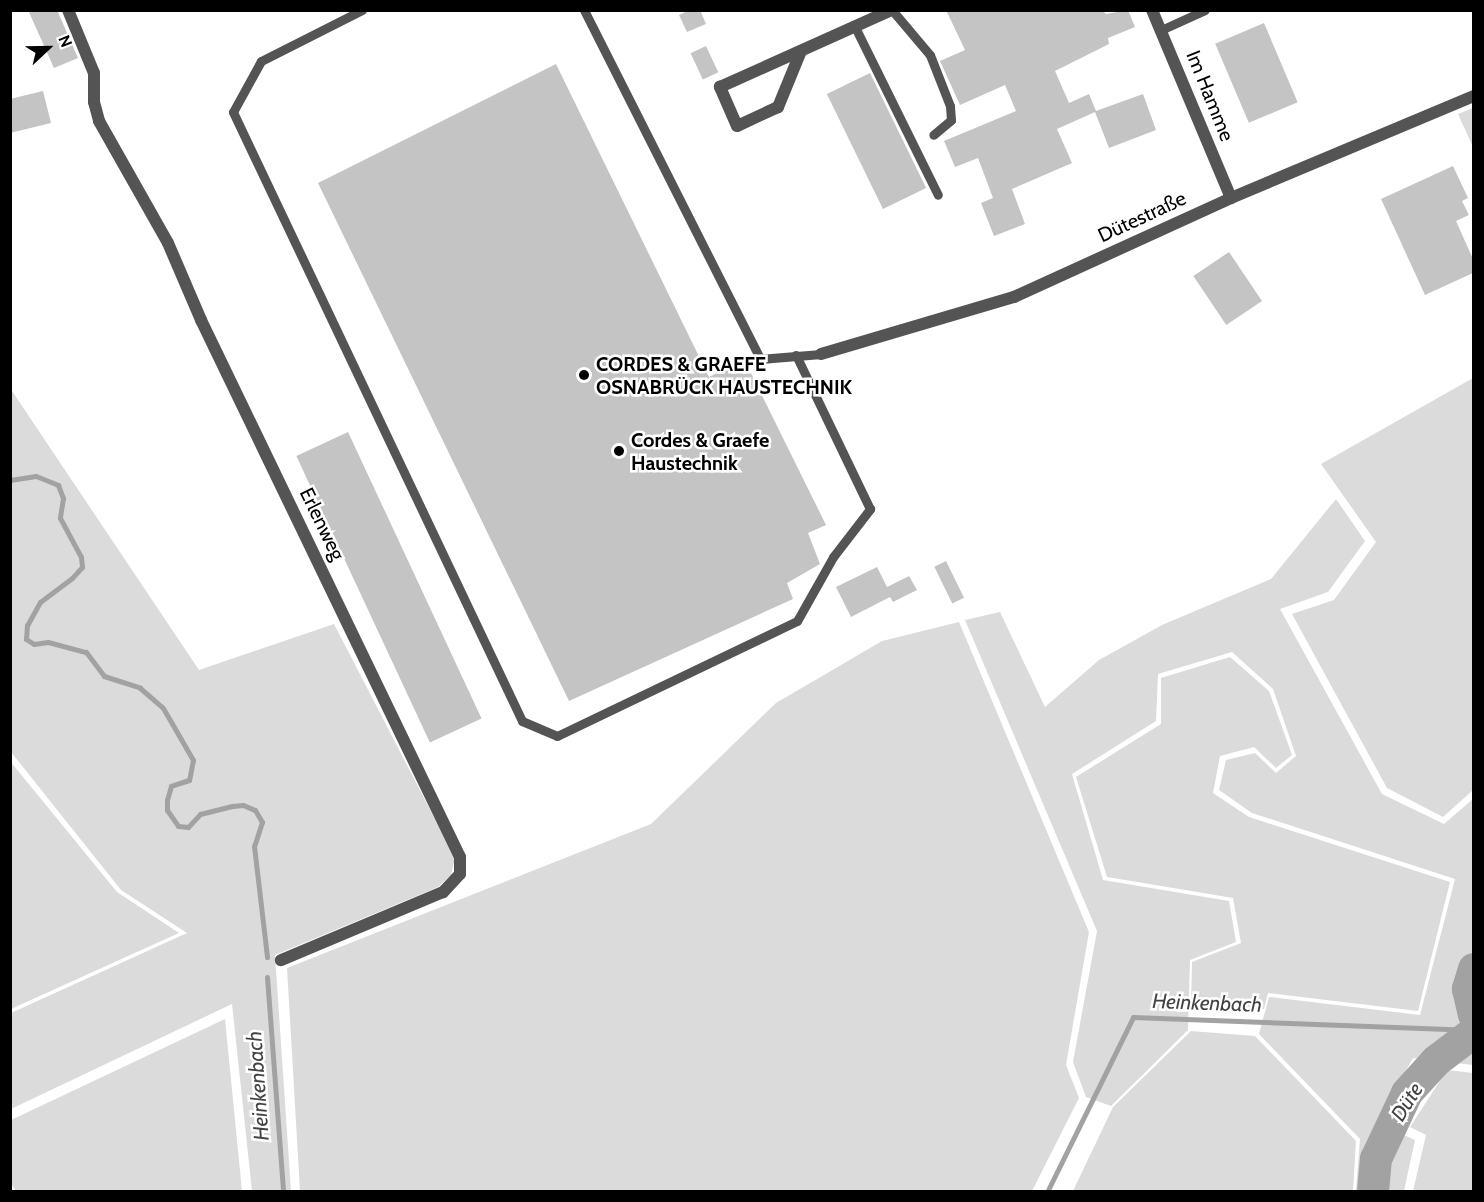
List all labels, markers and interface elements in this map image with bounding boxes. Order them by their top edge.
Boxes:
north arrow [18,18,78,78]
text: N [54,32,76,50]
street label: Im Hamme [1181,47,1239,145]
street label: Dütestraße [1094,186,1190,248]
place label: CORDES & GRAEFE OSNABRÜCK HAUSTECHNIK [596,352,852,399]
marker: CORDES & GRAEFE OSNABRÜCK HAUSTECHNIK [577,368,591,382]
place label: Cordes & Graefe Haustechnik [631,428,769,475]
marker: Cordes & Graefe Haustechnik [612,444,626,458]
street label: Erlenweg [294,484,350,564]
water label: Heinkenbach [1152,988,1262,1018]
water label: Heinkenbach [242,1030,274,1142]
water label: Düte [1386,1078,1428,1126]

